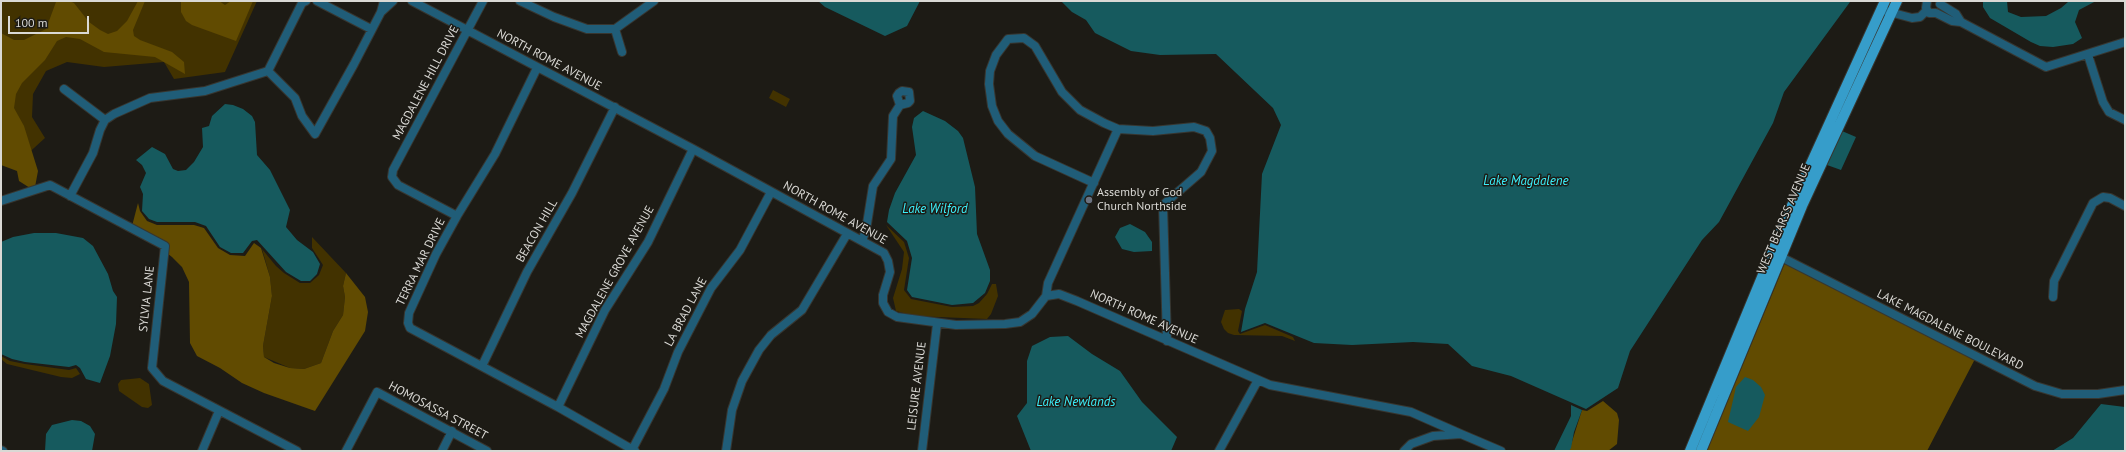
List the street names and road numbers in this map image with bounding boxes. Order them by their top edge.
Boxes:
street label: MAGDALENE HILL DRIVE [390,23,462,143]
street label: NORTH ROME AVENUE [494,26,604,94]
street label: WEST BEARSS AVENUE [1754,162,1814,276]
street label: NORTH ROME AVENUE [781,178,889,248]
street label: BEACON HILL [513,197,561,265]
street label: MAGDALENE GROVE AVENUE [573,203,657,341]
street label: TERRA MAR DRIVE [394,216,448,308]
street label: SYLVIA LANE [136,265,158,333]
street label: LA BRAD LANE [662,275,710,349]
street label: NORTH ROME AVENUE [1088,287,1200,347]
street label: LAKE MAGDALENE BOULEVARD [1874,287,2026,373]
street label: LEISURE AVENUE [904,341,930,431]
street label: HOMOSASSA STREET [386,379,490,443]

